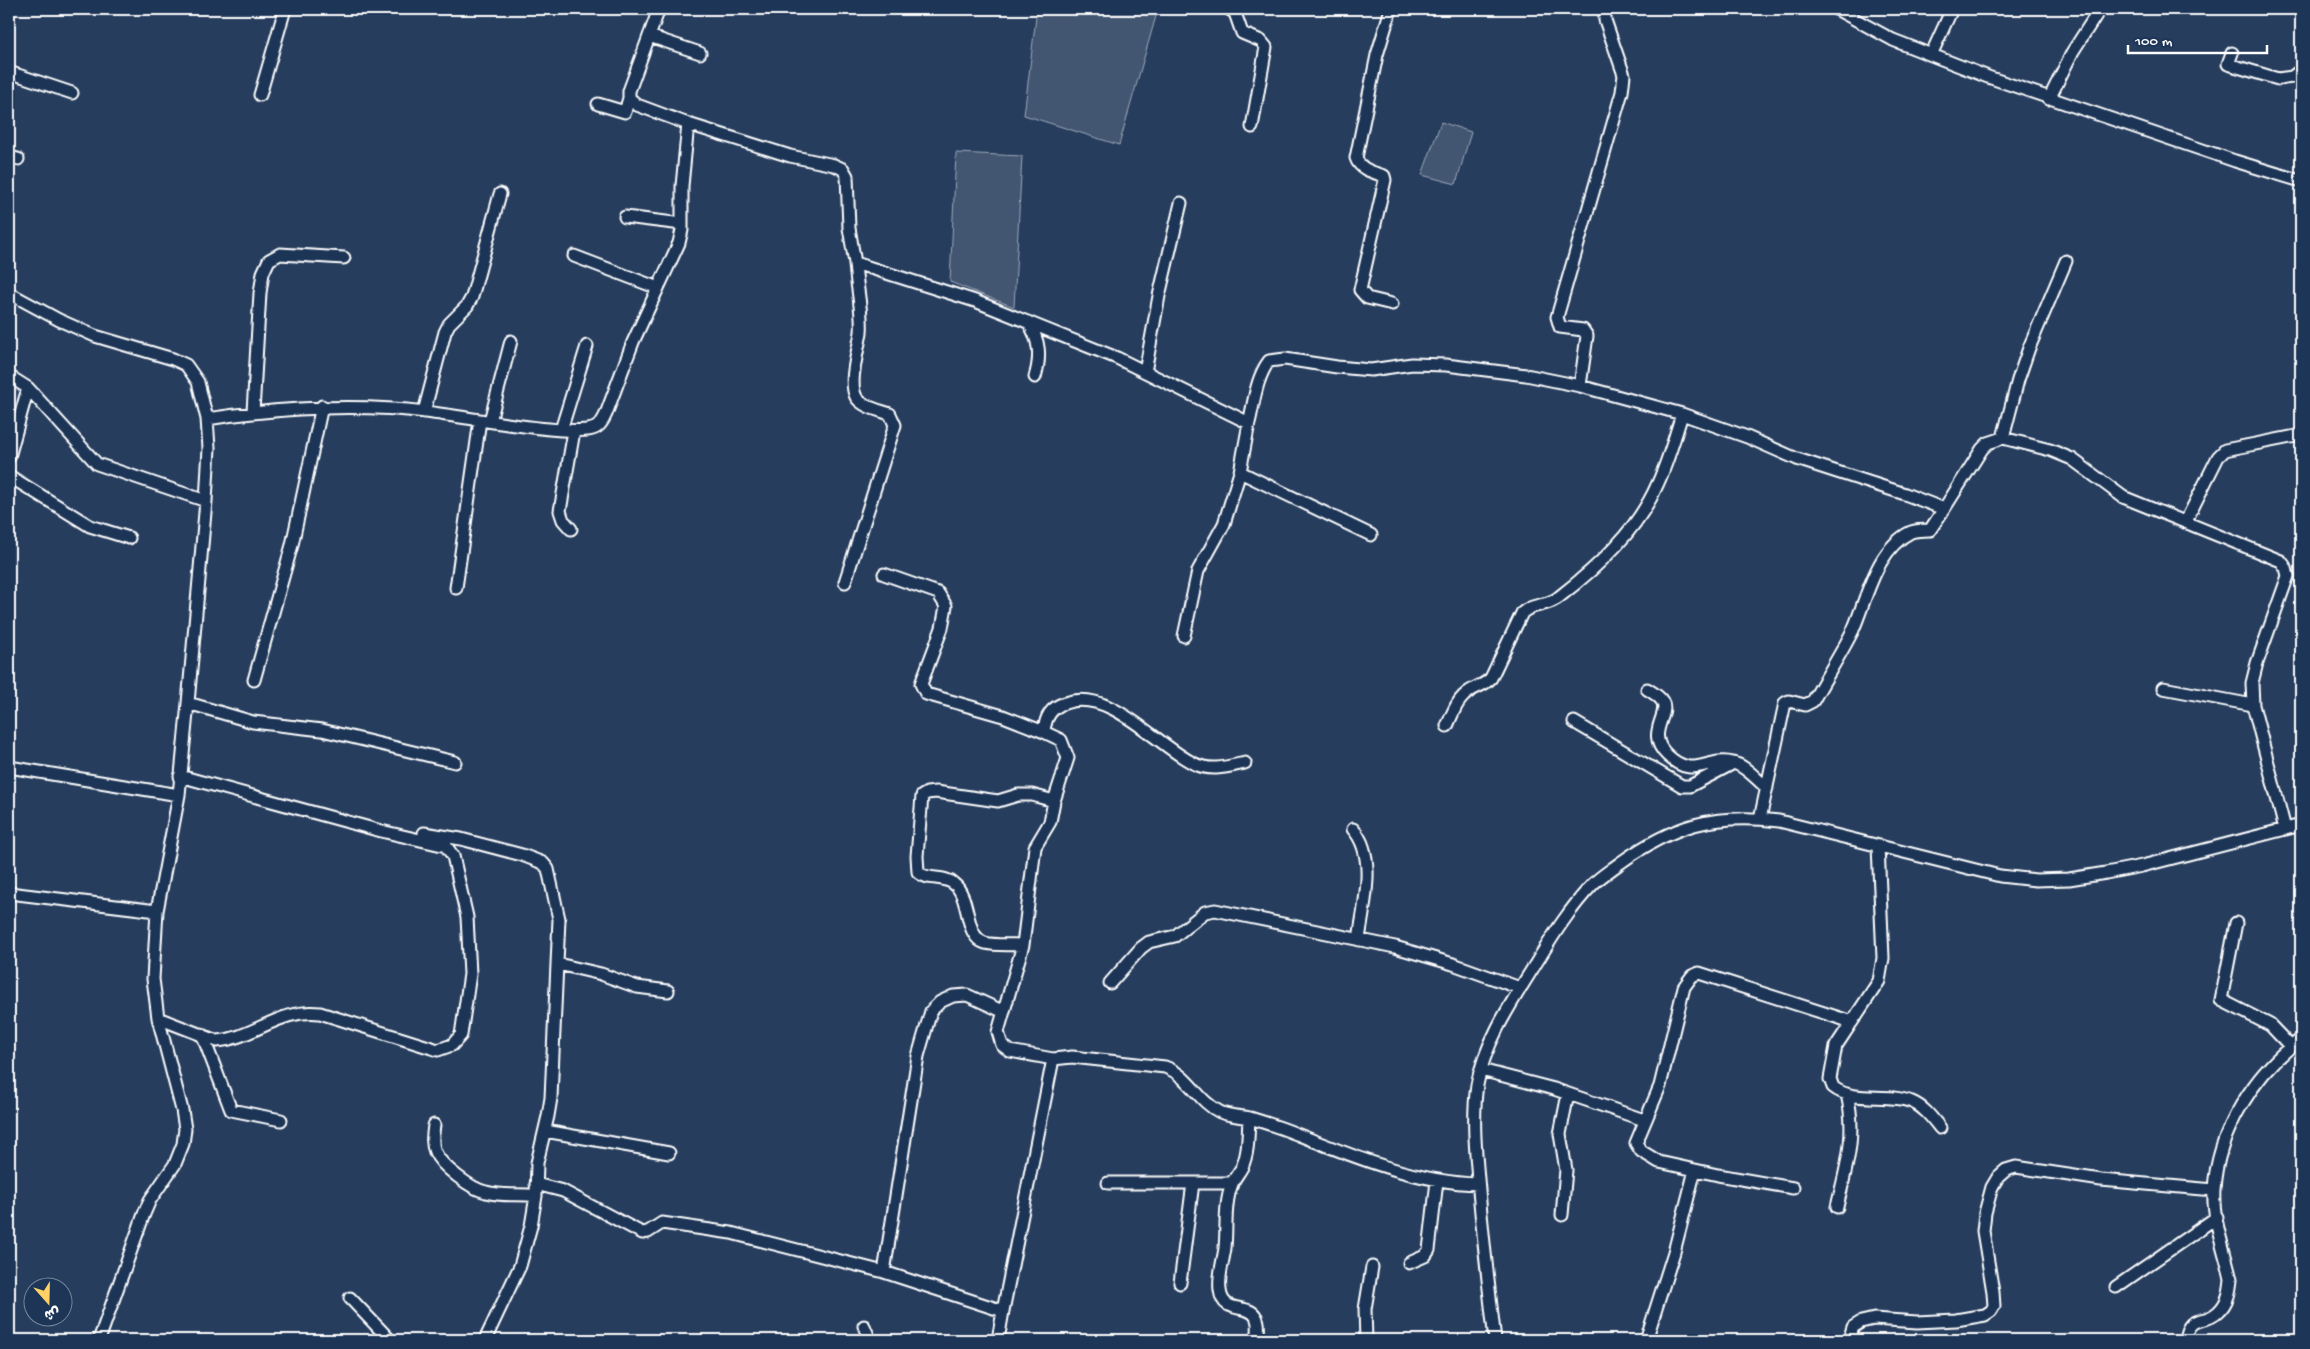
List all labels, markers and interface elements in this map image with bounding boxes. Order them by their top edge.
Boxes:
scale bar [2128,22,2266,54]
text: 100 m [2134,33,2173,51]
north arrow [22,1276,72,1326]
text: ش [41,1301,62,1322]

